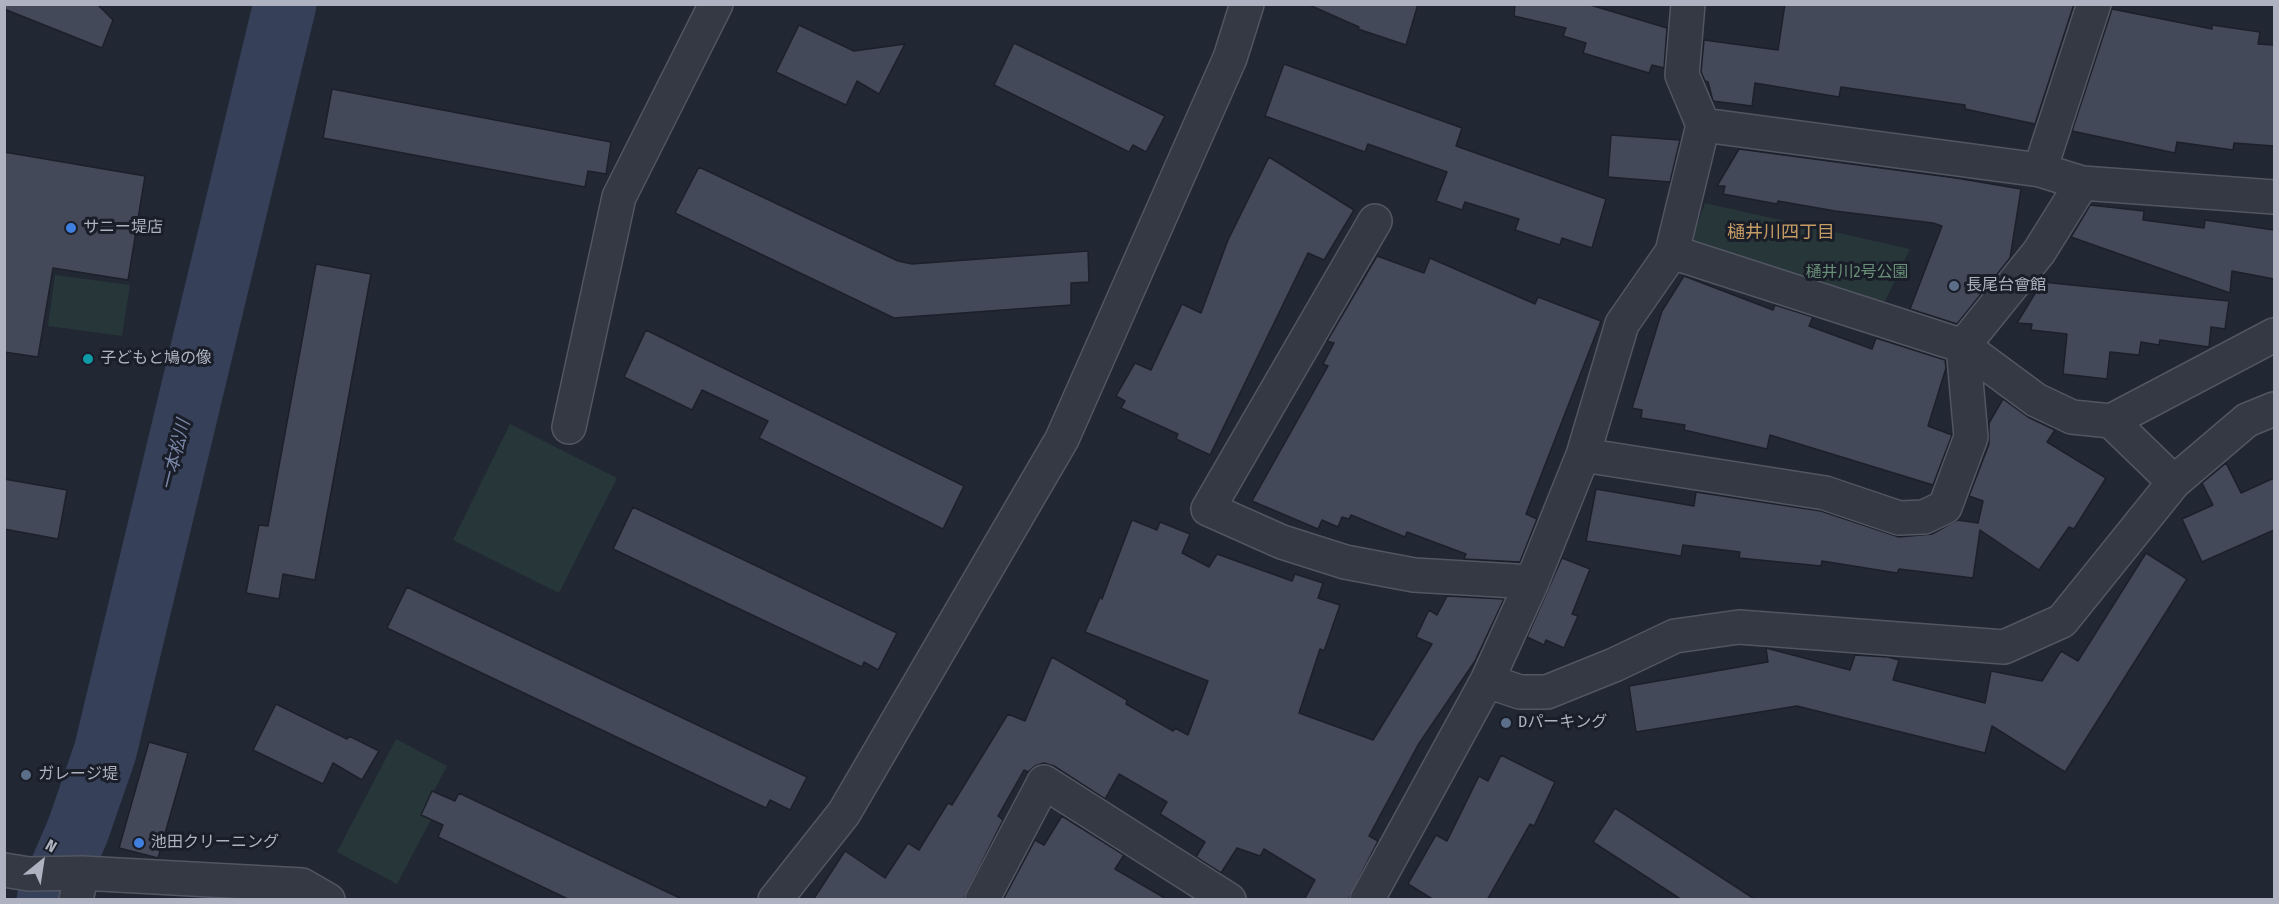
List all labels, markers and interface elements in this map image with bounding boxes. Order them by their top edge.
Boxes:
place label: サニー堤店 [83,218,163,238]
marker: サニー堤店 [64,221,78,235]
district label: 樋井川四丁目 [1727,222,1835,244]
park label: 樋井川2号公園 [1805,263,1909,283]
place label: 長尾台會館 [1966,276,2046,296]
marker: 長尾台會館 [1947,279,1961,293]
place label: 子どもと鳩の像 [100,349,212,369]
marker: 子どもと鳩の像 [81,352,95,366]
water label: 一本松川 [157,417,195,493]
place label: Dパーキング [1518,713,1607,733]
marker: Dパーキング [1499,716,1513,730]
place label: ガレージ堤 [38,765,118,785]
marker: ガレージ堤 [19,768,33,782]
north arrow [12,832,72,892]
place label: 池田クリーニング [151,833,279,853]
text: N [42,835,60,857]
marker: 池田クリーニング [132,836,146,850]

